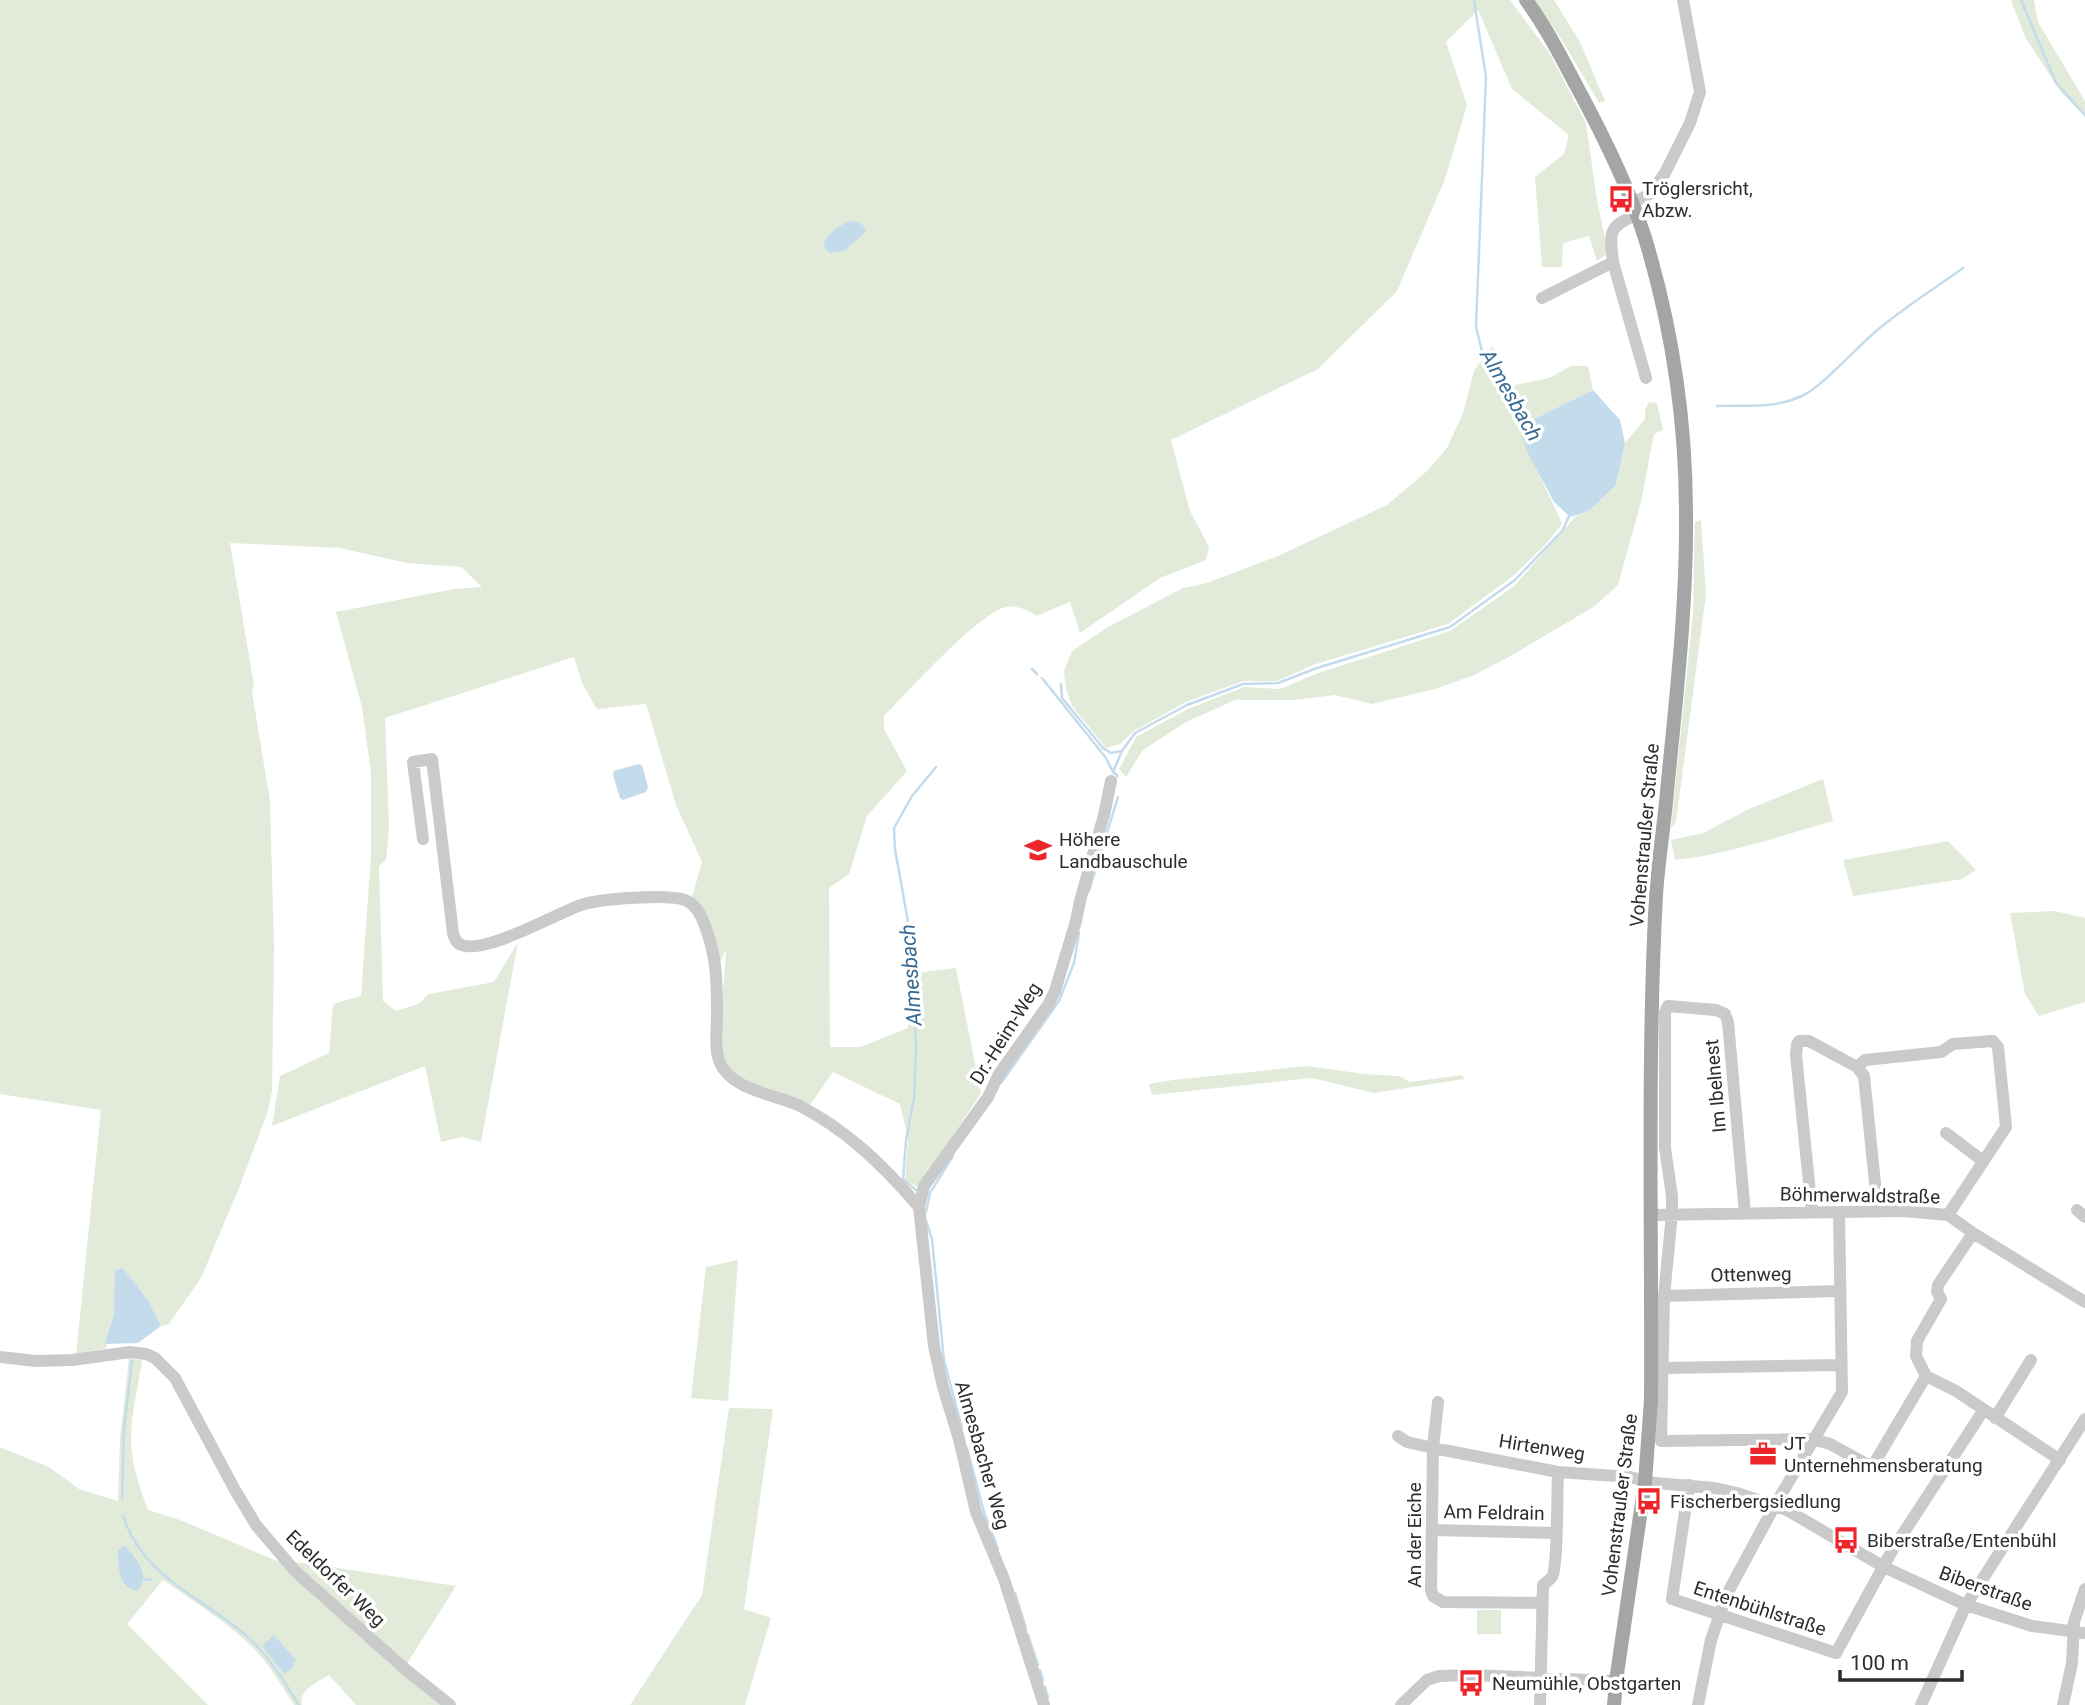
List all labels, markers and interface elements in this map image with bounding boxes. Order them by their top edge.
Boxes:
place label: Tröglersricht, Abzw. [1642,177,1753,222]
bus stop icon: Tröglersricht, Abzw. [1606,184,1636,214]
water label: Almesbach [1475,344,1547,445]
street label: Vohenstraußer Straße [1625,742,1664,928]
place label: Höhere Landbauschule [1059,828,1188,873]
school or university icon: Höhere Landbauschule [1023,835,1053,865]
water label: Almesbach [895,923,927,1028]
street label: Dr.-Heim-Weg [965,978,1046,1088]
street label: Im Ibelnest [1700,1038,1731,1134]
street label: Böhmerwaldstraße [1780,1183,1940,1208]
street label: Ottenweg [1710,1262,1792,1287]
street label: Almesbacher Weg [950,1378,1015,1532]
street label: Vohenstraußer Straße [1597,1412,1642,1598]
street label: Hirtenweg [1497,1429,1587,1466]
place label: JT Unternehmensberatung [1784,1432,1983,1477]
office icon: JT Unternehmensberatung [1748,1439,1778,1469]
street label: An der Eiche [1403,1482,1426,1588]
bus stop icon: Fischerbergsiedlung [1634,1486,1664,1516]
place label: Fischerbergsiedlung [1670,1490,1841,1513]
street label: Am Feldrain [1443,1500,1545,1525]
street label: Edeldorfer Weg [281,1525,390,1631]
bus stop icon: Biberstraße/Entenbühl [1831,1525,1861,1555]
place label: Biberstraße/Entenbühl [1867,1529,2057,1552]
street label: Biberstraße [1936,1561,2036,1616]
street label: Entenbühlstraße [1691,1576,1829,1641]
scale bar [1840,1638,1962,1682]
text: 100 m [1850,1651,1909,1675]
bus stop icon: Neumühle, Obstgarten [1456,1668,1486,1698]
place label: Neumühle, Obstgarten [1492,1672,1681,1695]

